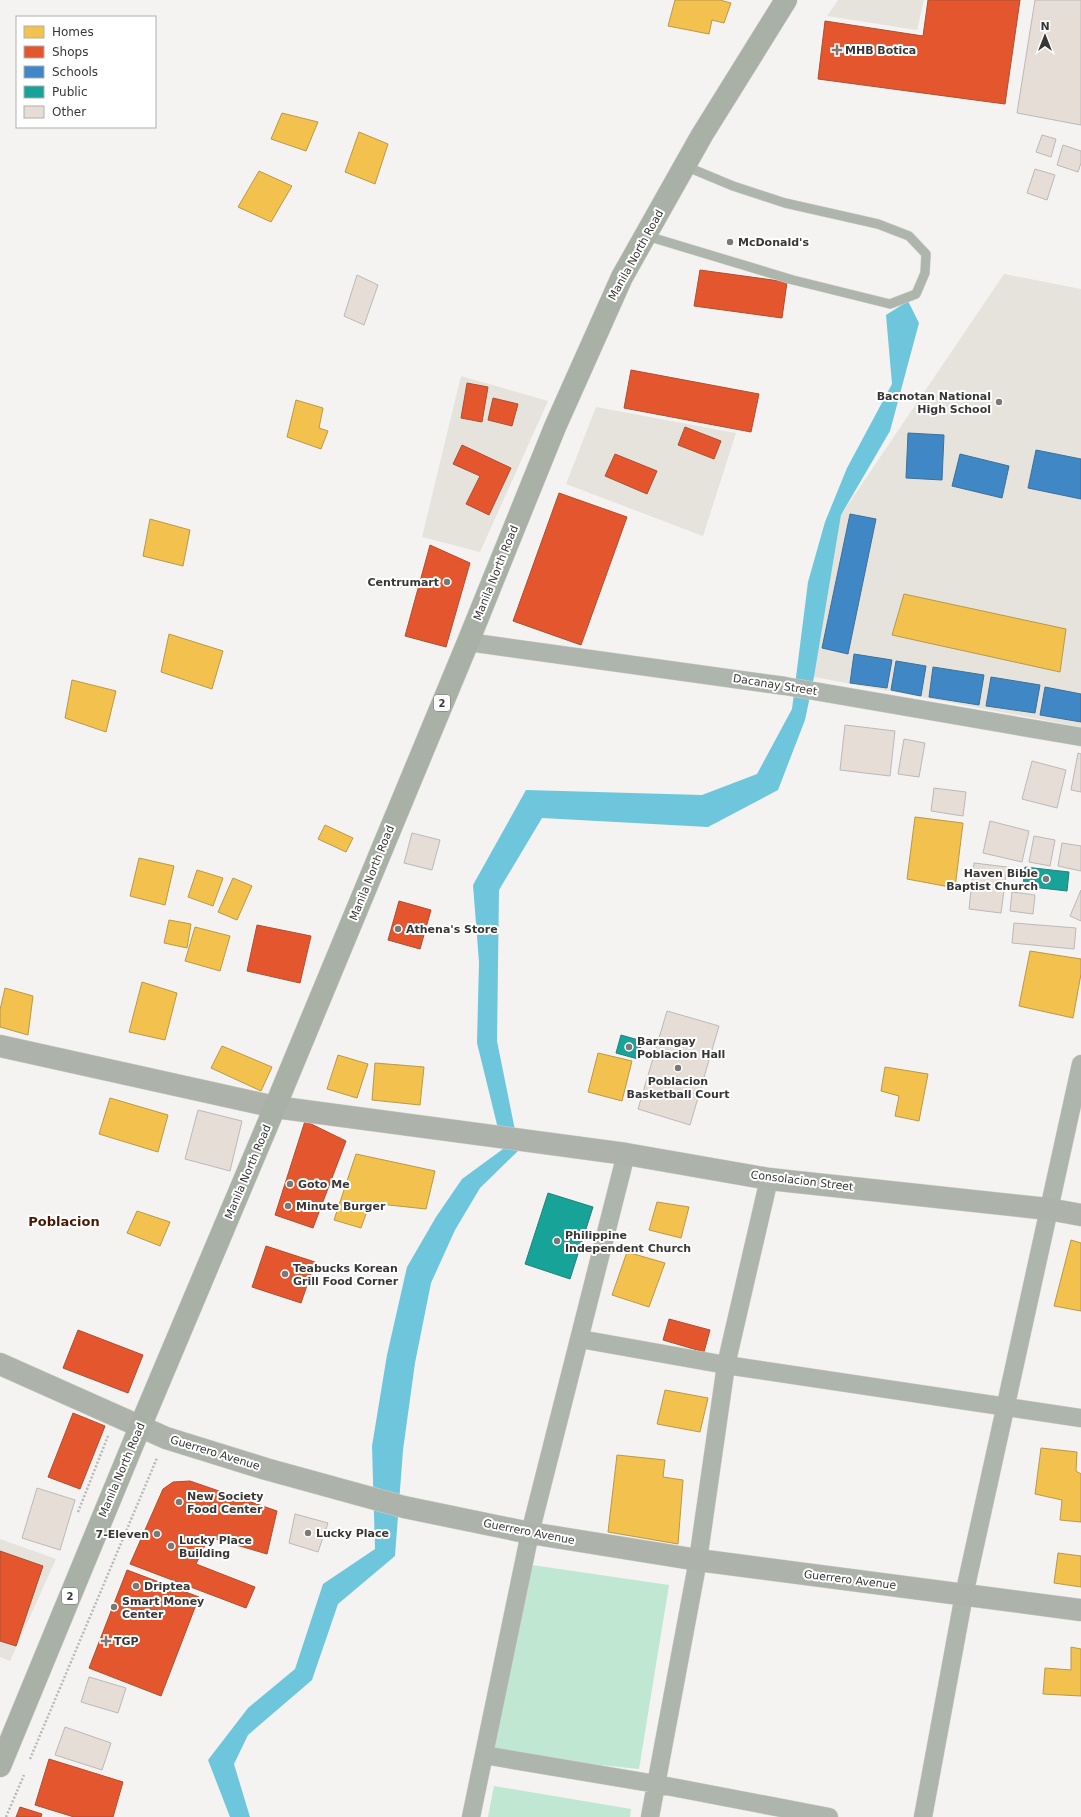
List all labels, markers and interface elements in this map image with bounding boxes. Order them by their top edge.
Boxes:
legend [16,16,156,128]
north arrow [1025,16,1065,56]
text: N [1040,20,1050,33]
text: Homes [52,25,94,39]
place label: MHB Botica [845,44,916,57]
text: Shops [52,45,88,59]
marker: MHB Botica [832,45,842,55]
text: Schools [52,65,98,79]
text: Public [52,85,88,99]
text: Other [52,105,86,119]
street label: Manila North Road [606,207,666,303]
place label: McDonald's [738,236,809,249]
marker: McDonald's [725,237,735,247]
place label: Bacnotan National High School [877,390,991,416]
marker: Bacnotan National High School [994,397,1004,407]
street label: Manila North Road [471,524,521,622]
place label: Centrumart [368,576,439,589]
marker: Centrumart [442,577,452,587]
street label: Dacanay Street [732,672,819,698]
road number: 2 [434,695,450,711]
street label: Manila North Road [347,824,397,922]
place label: Haven Bible Baptist Church [946,867,1038,893]
marker: Haven Bible Baptist Church [1041,874,1051,884]
place label: Athena's Store [406,923,498,936]
marker: Athena's Store [393,924,403,934]
place label: Barangay Poblacion Hall [637,1035,725,1061]
marker: Barangay Poblacion Hall [624,1042,634,1052]
marker: Poblacion Basketball Court [673,1063,683,1073]
place label: Poblacion Basketball Court [627,1075,729,1101]
street label: Manila North Road [222,1123,274,1221]
street label: Consolacion Street [750,1168,855,1194]
place label: Goto Me [298,1178,350,1191]
marker: Goto Me [285,1179,295,1189]
place label: Minute Burger [296,1200,386,1213]
marker: Minute Burger [283,1201,293,1211]
district label: Poblacion [28,1214,100,1229]
place label: Philippine Independent Church [565,1229,691,1255]
marker: Philippine Independent Church [552,1236,562,1246]
place label: Teabucks Korean Grill Food Corner [293,1262,399,1288]
marker: Teabucks Korean Grill Food Corner [280,1269,290,1279]
street label: Manila North Road [96,1421,148,1519]
street label: Guerrero Avenue [169,1433,262,1473]
place label: New Society Food Center [187,1490,263,1516]
marker: New Society Food Center [174,1497,184,1507]
street label: Guerrero Avenue [482,1517,576,1547]
place label: Lucky Place [316,1527,389,1540]
place label: 7-Eleven [96,1528,149,1541]
marker: Lucky Place [303,1528,313,1538]
marker: 7-Eleven [152,1529,162,1539]
place label: Lucky Place Building [179,1534,252,1560]
marker: Lucky Place Building [166,1541,176,1551]
street label: Guerrero Avenue [803,1568,897,1592]
place label: Driptea [144,1580,190,1593]
marker: Driptea [131,1581,141,1591]
road number: 2 [62,1588,78,1604]
place label: Smart Money Center [122,1595,204,1621]
marker: Smart Money Center [109,1602,119,1612]
place label: TGP [114,1635,139,1648]
marker: TGP [101,1636,111,1646]

